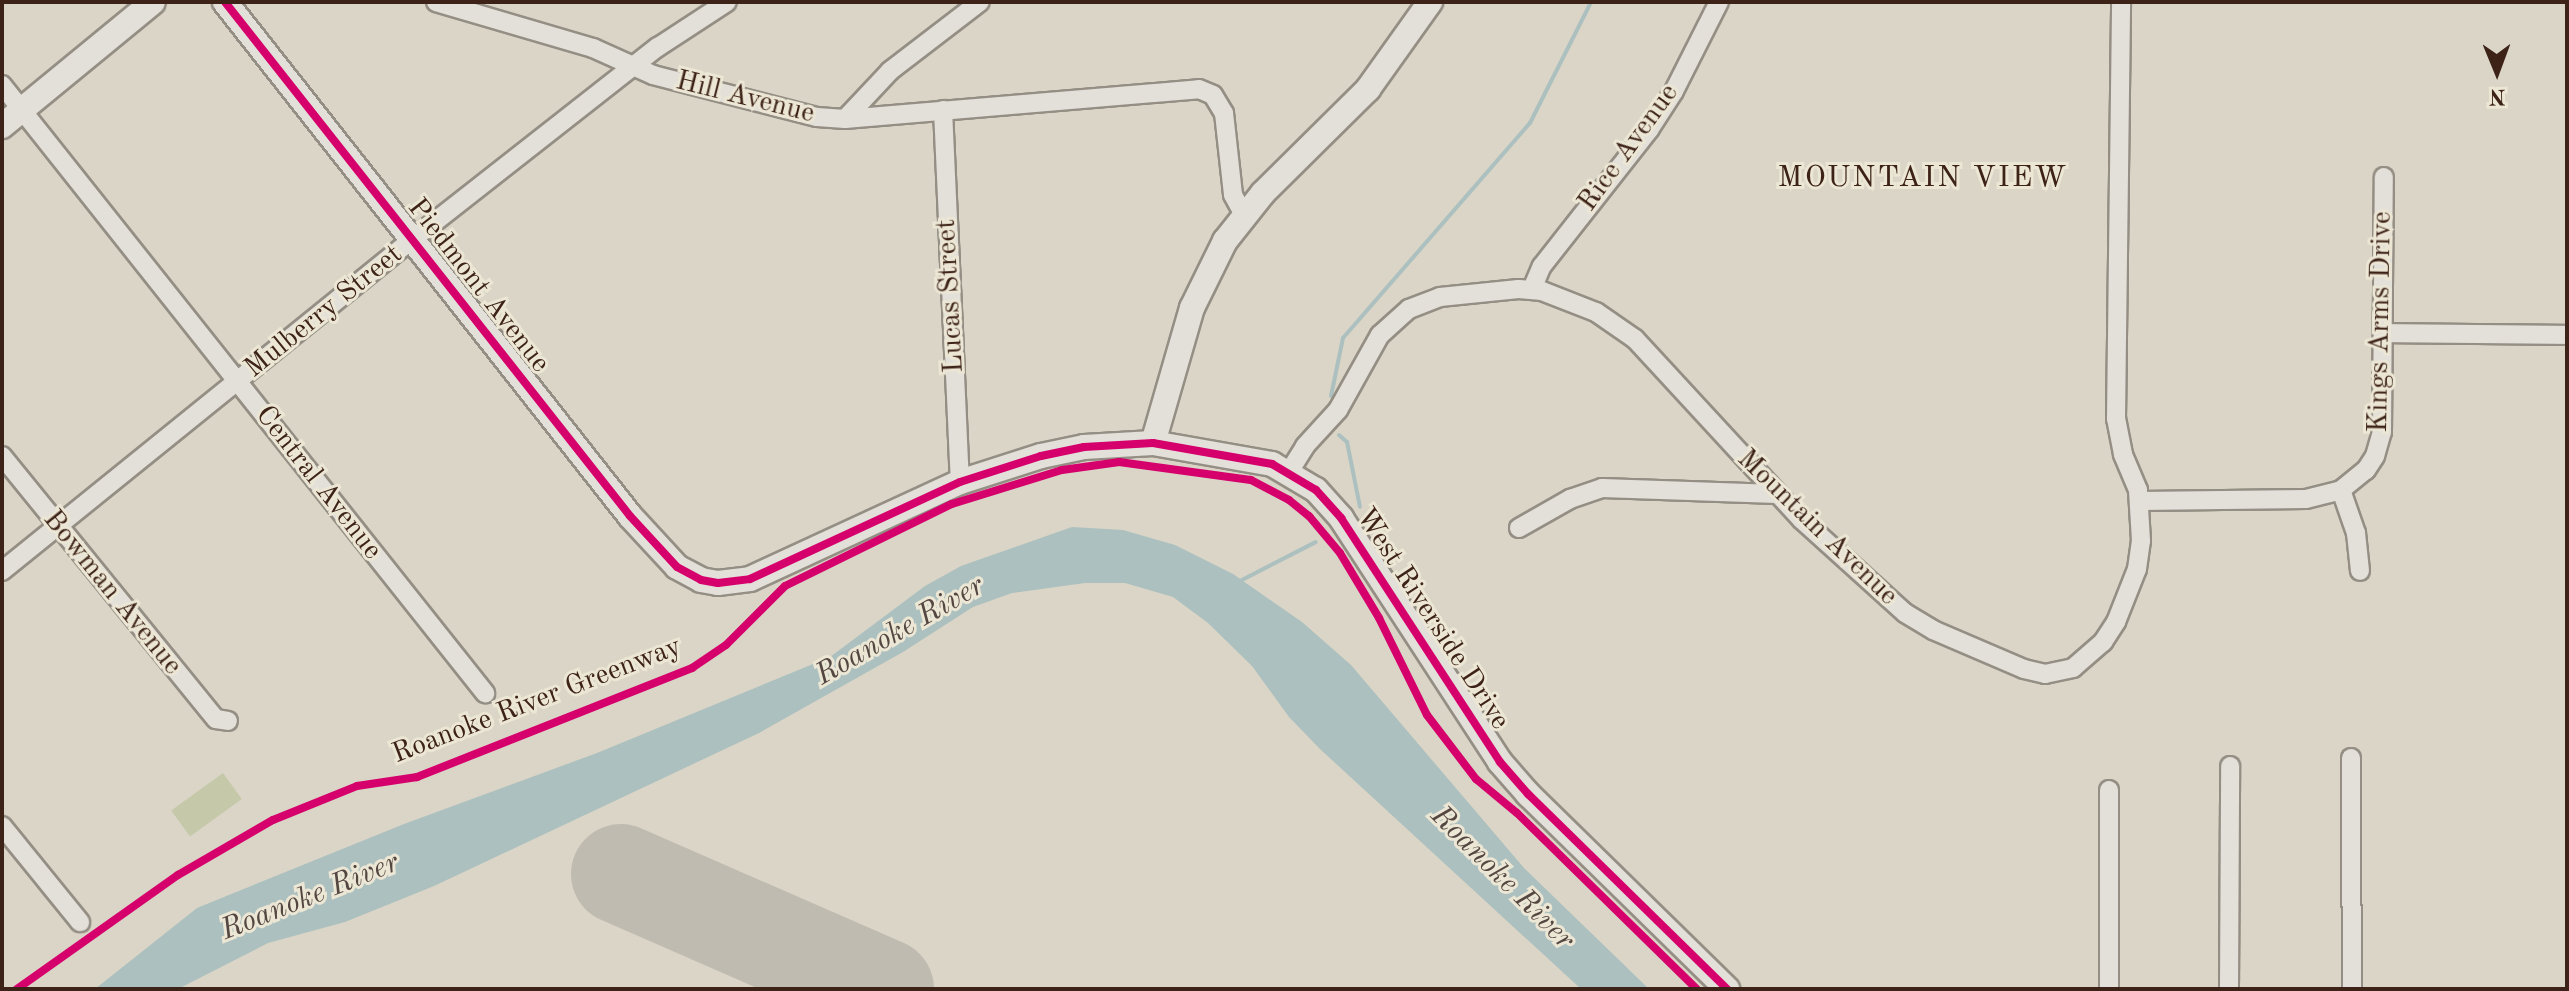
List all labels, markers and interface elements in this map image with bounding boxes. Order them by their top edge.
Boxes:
north arrow [2457,32,2537,112]
street label: Hill Avenue [672,65,818,131]
street label: Rice Avenue [1571,78,1687,218]
text: N [2489,85,2506,107]
district label: MOUNTAIN VIEW [1778,160,2068,196]
street label: Piedmont Avenue [400,192,556,380]
street label: Kings Arms Drive [2362,211,2400,433]
street label: Lucas Street [930,218,972,374]
street label: Mulberry Street [238,238,410,386]
street label: Central Avenue [247,399,389,567]
street label: Mountain Avenue [1730,443,1904,613]
street label: West Riverside Drive [1348,502,1516,736]
street label: Bowman Avenue [35,504,189,682]
water label: Roanoke River [809,568,991,694]
street label: Roanoke River Greenway [388,630,686,772]
water label: Roanoke River [1422,798,1582,958]
water label: Roanoke River [216,845,404,949]

